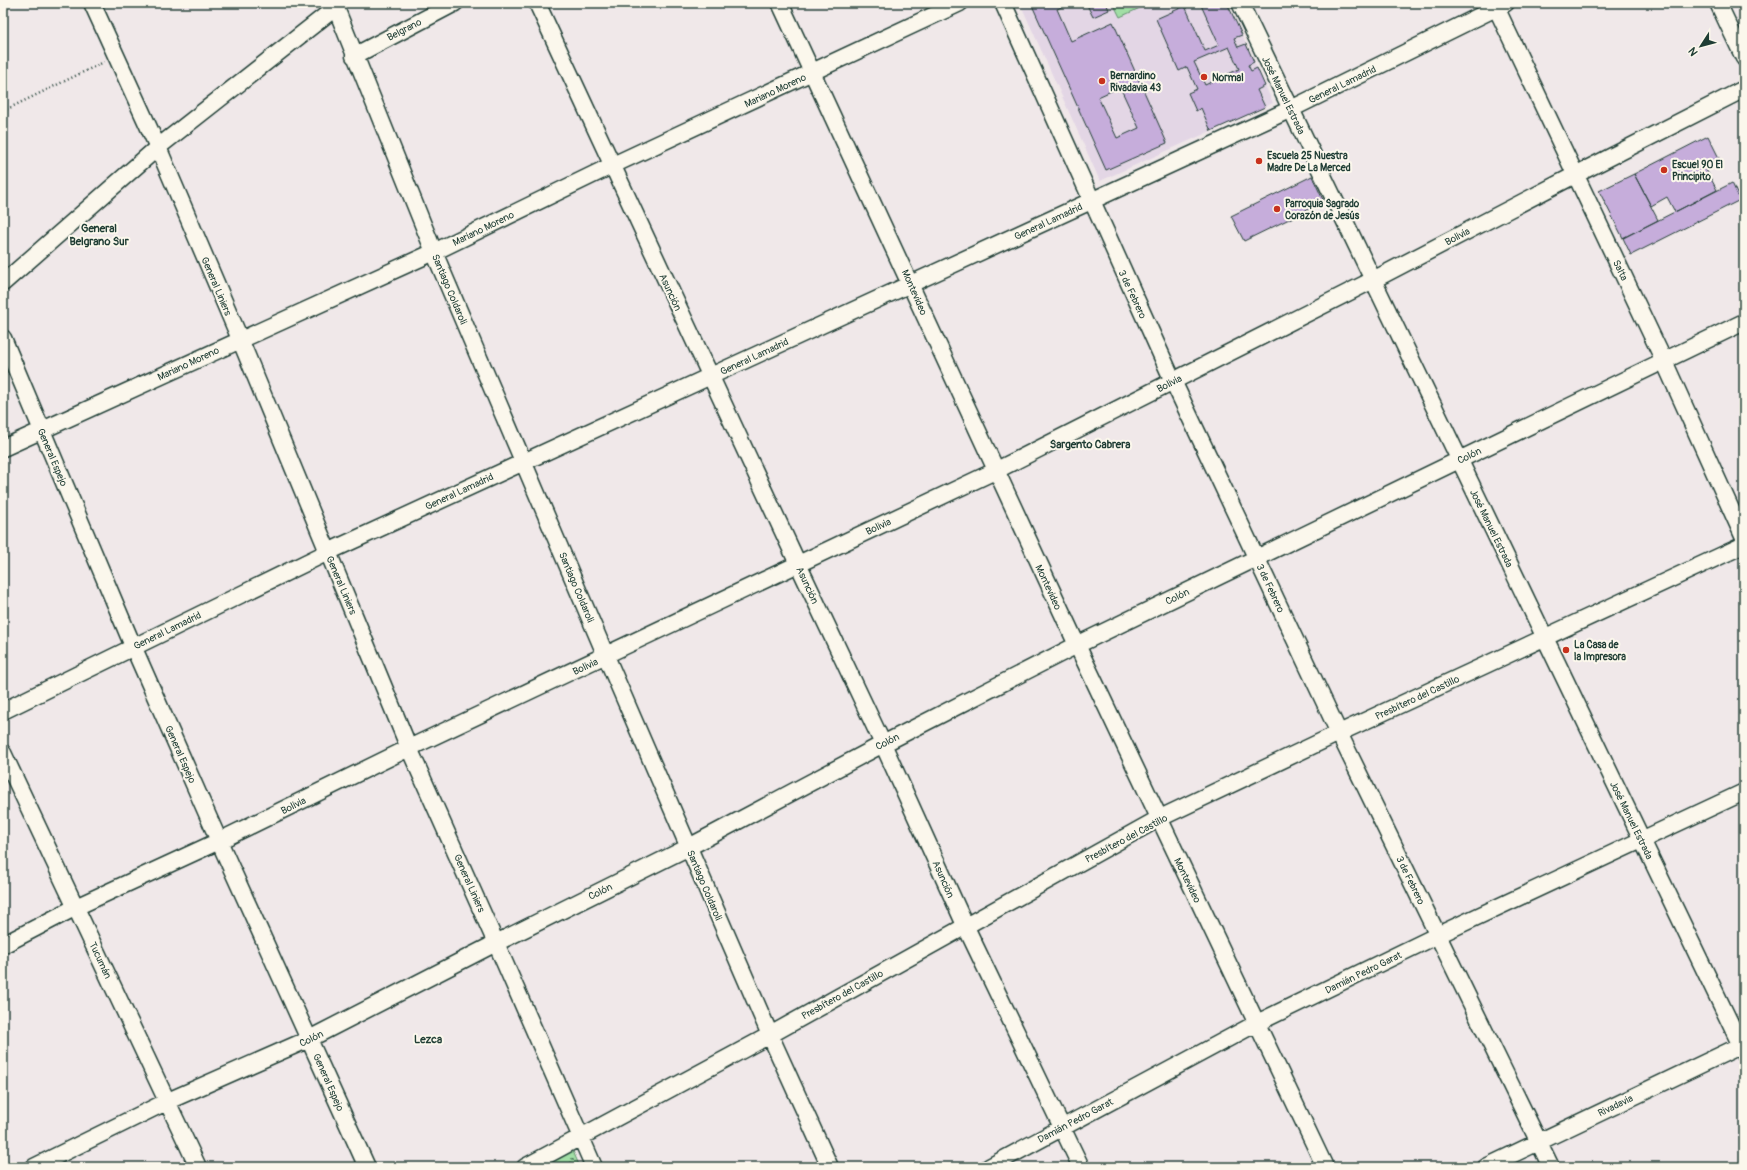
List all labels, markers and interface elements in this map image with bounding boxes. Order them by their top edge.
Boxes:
street label: Belgrano [385,16,424,44]
north arrow [1681,26,1721,66]
text: N [1686,44,1701,58]
street label: José Manuel Estrada [1259,54,1307,137]
street label: General Lamadrid [1307,63,1378,106]
place label: Bernardino Rivadavia 43 [1110,70,1161,94]
street label: Mariano Moreno [743,71,809,110]
marker: Normal [1199,72,1209,82]
place label: Normal [1212,72,1244,84]
marker: Bernardino Rivadavia 43 [1097,76,1107,86]
place label: Escuela 25 Nuestra Madre De La Merced [1267,150,1351,174]
marker: Escuela 25 Nuestra Madre De La Merced [1254,156,1264,166]
place label: Escuel 90 El Principito [1672,159,1723,183]
marker: Escuel 90 El Principito [1659,165,1669,175]
place label: Parroquia Sagrado Corazón de Jesús [1285,198,1360,222]
street label: General Lamadrid [1012,201,1084,243]
marker: Parroquia Sagrado Corazón de Jesús [1272,204,1282,214]
street label: Mariano Moreno [451,209,517,249]
district label: General Belgrano Sur [69,222,130,248]
street label: Bolivia [1443,225,1472,248]
street label: Santiago Coldaroli [429,252,469,327]
street label: General Liniers [198,255,234,318]
street label: Salta [1610,258,1630,283]
street label: Montevideo [899,268,930,318]
street label: 3 de Febrero [1116,268,1149,321]
street label: Asunción [656,272,684,313]
street label: General Lamadrid [718,336,790,378]
street label: Mariano Moreno [156,344,222,383]
street label: Bolivia [1155,372,1184,395]
street label: General Espejo [34,427,70,489]
district label: Sargento Cabrera [1050,438,1130,451]
street label: Colón [1456,445,1484,467]
street label: General Lamadrid [423,471,495,513]
street label: José Manuel Estrada [1467,487,1515,570]
street label: Bolivia [864,516,893,538]
street label: Santiago Coldaroli [556,550,596,625]
street label: General Liniers [323,554,359,617]
street label: 3 de Febrero [1254,562,1287,615]
street label: Montevideo [1032,563,1064,613]
street label: Asunción [793,565,821,606]
street label: Colón [1164,586,1192,608]
street label: General Lamadrid [132,609,203,652]
place label: La Casa de la Impresora [1574,639,1626,663]
marker: La Casa de la Impresora [1561,645,1571,655]
street label: Bolivia [571,656,600,678]
street label: Presbítero del Castillo [1373,673,1462,723]
street label: General Espejo [162,724,198,786]
street label: Colón [874,731,902,753]
street label: José Manuel Estrada [1607,779,1655,862]
street label: Bolivia [279,795,308,817]
street label: Presbítero del Castillo [1083,812,1170,866]
street label: Santiago Coldaroli [684,848,724,923]
street label: General Liniers [451,852,487,915]
street label: 3 de Febrero [1393,854,1427,907]
street label: Montevideo [1171,856,1203,905]
street label: Asunción [930,859,957,900]
street label: Colón [587,881,615,903]
street label: Tucumán [86,940,114,981]
street label: Damián Pedro Garat [1323,949,1404,997]
street label: Presbítero del Castillo [800,967,886,1022]
street label: Colón [298,1028,326,1050]
district label: Lezca [414,1033,442,1046]
street label: General Espejo [310,1052,346,1114]
street label: Rivadavia [1596,1092,1635,1120]
street label: Damián Pedro Garat [1036,1096,1116,1146]

